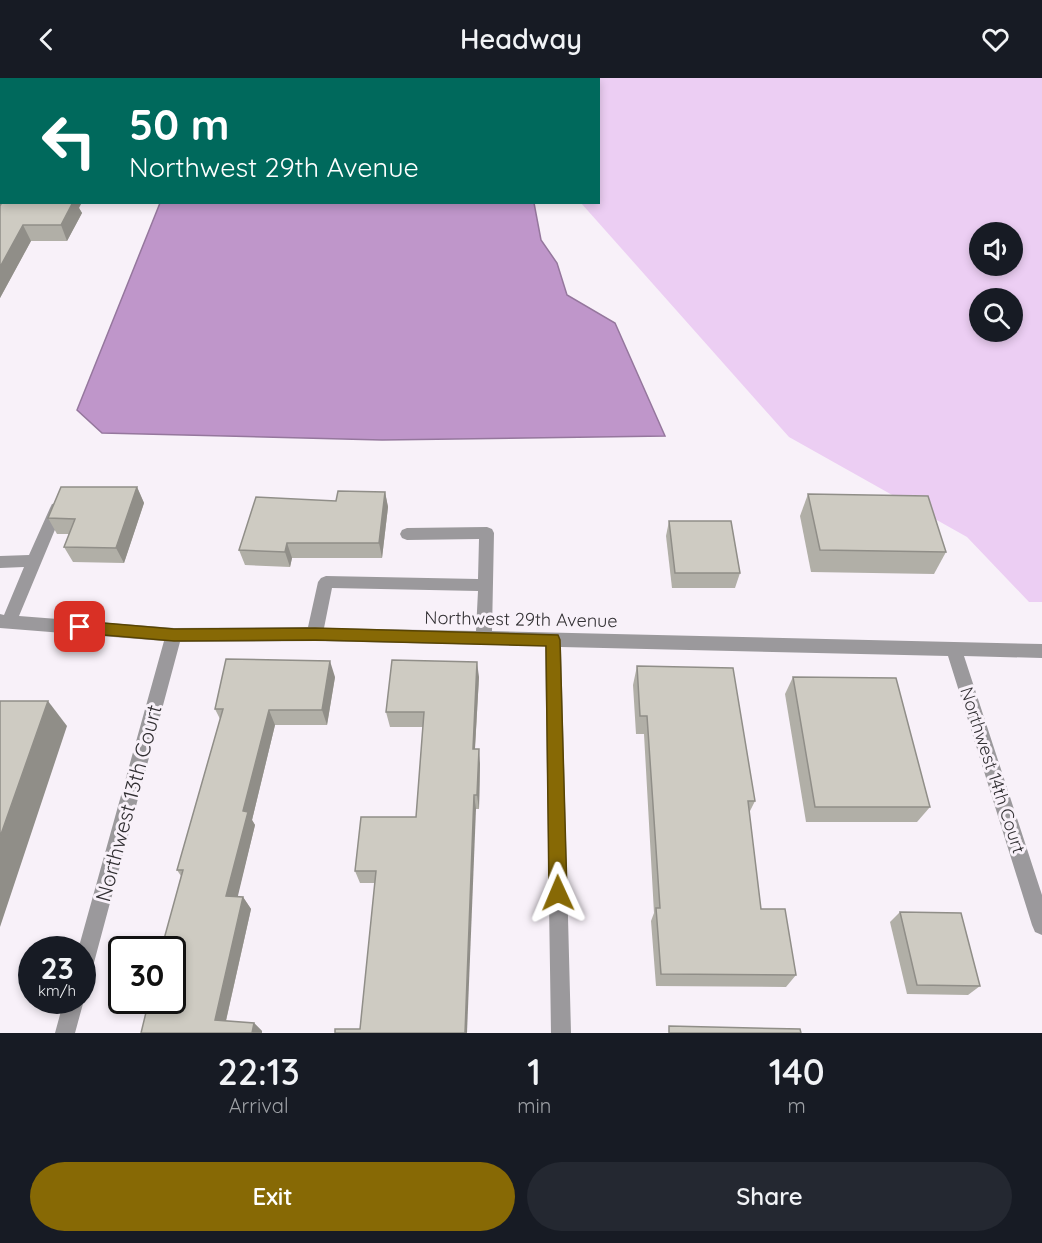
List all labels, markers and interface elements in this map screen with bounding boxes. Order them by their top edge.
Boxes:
text: Headway [460,22,582,56]
icon: back [30,23,63,56]
icon: heart [979,23,1012,56]
text: 50 m [129,98,229,151]
icon: left [30,102,108,180]
text: Northwest 29th Avenue [129,150,419,184]
map controls [969,222,1023,342]
button: sound [969,222,1023,276]
button: search [969,288,1023,342]
pin [54,601,105,652]
street label: Northwest 29th Avenue [424,606,618,632]
icon: arrive [63,610,96,643]
street label: Northwest 14th Court [955,684,1031,856]
street label: Northwest 13th Court [89,702,167,904]
position arrow [526,861,590,925]
speed limit sign: 30 [108,936,186,1014]
text: 23 [40,949,74,987]
text: km/h [38,981,76,1000]
text: 22:13 [217,1049,300,1094]
text: 1 [527,1049,541,1094]
text: 140 [769,1049,825,1094]
text: Arrival [229,1093,289,1118]
text: min [517,1093,551,1118]
text: m [787,1093,806,1118]
button: Exit [30,1162,515,1231]
button: Share [527,1162,1012,1231]

